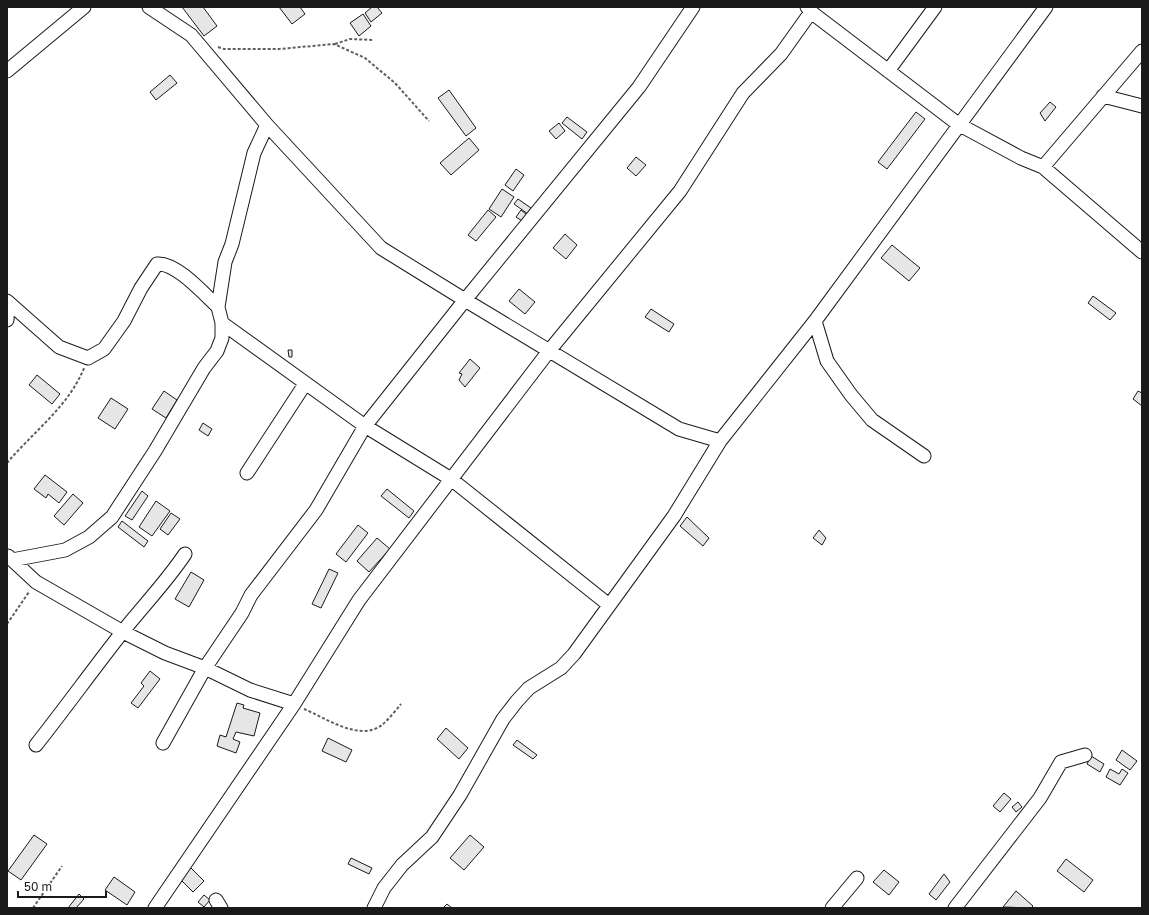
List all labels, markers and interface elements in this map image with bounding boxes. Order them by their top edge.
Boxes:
scale bar [18,873,106,899]
text: 50 m [24,879,52,894]

